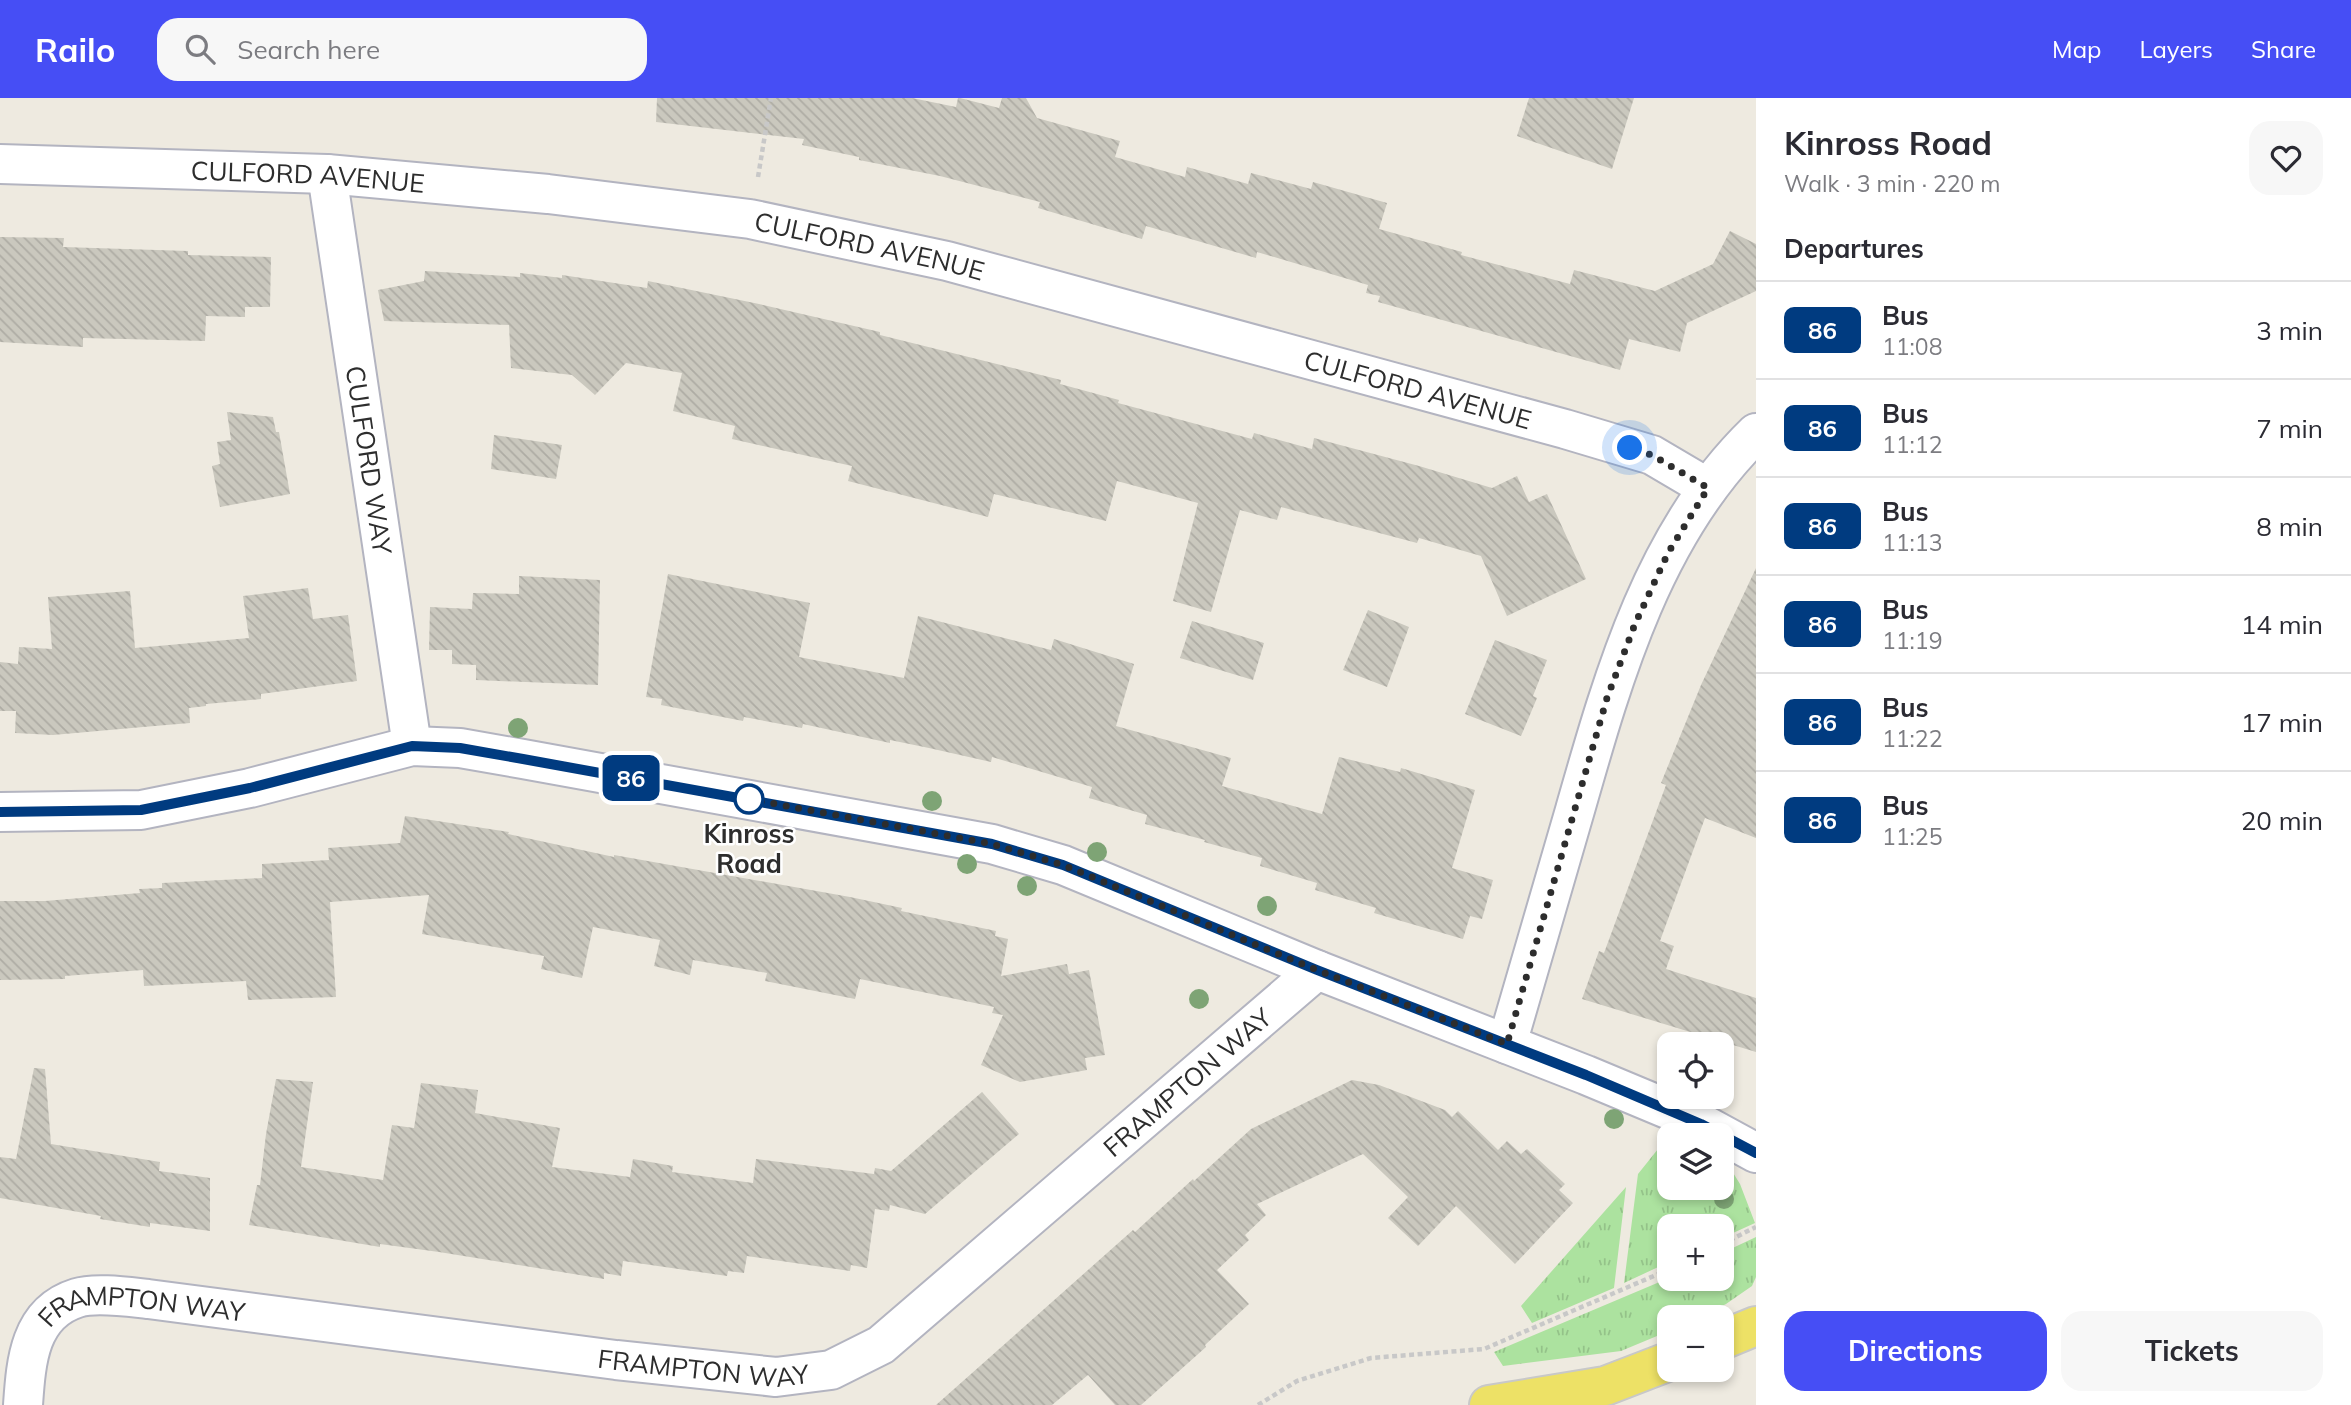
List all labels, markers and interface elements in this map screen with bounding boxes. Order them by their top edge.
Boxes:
search box [157,18,647,81]
text: Railo [35,29,115,70]
icon: search [181,30,219,68]
text: Search here [237,33,380,66]
text: Map [2052,34,2101,64]
text: Layers [2139,34,2213,64]
text: Share [2251,34,2316,64]
button: heart [2249,121,2323,195]
text: Kinross Road [1784,122,1992,163]
street label: CULFORD AVENUE [190,153,426,199]
text: Walk · 3 min · 220 m [1784,169,2001,198]
street label: CULFORD AVENUE [752,204,988,287]
text: Departures [1784,232,1924,265]
text: Bus [1882,299,1928,332]
text: 3 min [2256,314,2323,347]
text: 86 [1808,315,1837,345]
text: 11:08 [1882,332,1942,361]
street label: CULFORD AVENUE [1300,342,1535,436]
street label: CULFORD WAY [339,363,400,558]
text: Bus [1882,397,1928,430]
text: 7 min [2256,412,2323,445]
text: 86 [1808,413,1837,443]
your location [1612,430,1647,465]
text: 11:12 [1882,430,1942,459]
text: Bus [1882,495,1928,528]
text: 8 min [2256,510,2323,543]
text: 86 [1808,511,1837,541]
text: 11:13 [1882,528,1942,557]
text: Bus [1882,593,1928,626]
text: 14 min [2241,608,2323,641]
text: 86 [1808,609,1837,639]
text: 11:19 [1882,626,1942,655]
text: Bus [1882,691,1928,724]
text: 17 min [2241,706,2323,739]
text: 86 [1808,707,1837,737]
text: 11:22 [1882,724,1942,753]
line badge: 86 [600,755,662,801]
text: 86 [617,763,645,793]
marker: Kinross Road [734,784,764,814]
text: Bus [1882,789,1928,822]
text: 20 min [2241,804,2323,837]
text: 86 [1808,805,1837,835]
place label: Kinross Road [703,817,795,880]
text: 11:25 [1882,822,1942,851]
street label: FRAMPTON WAY [1096,999,1279,1163]
map controls [1657,1032,1734,1382]
button: locate [1657,1032,1734,1109]
button: layers [1657,1123,1734,1200]
button: + [1657,1214,1734,1291]
street label: FRAMPTON WAY [30,1278,248,1333]
button: − [1657,1305,1734,1382]
button: Directions [1784,1311,2047,1391]
button: Tickets [2061,1311,2323,1391]
street label: FRAMPTON WAY [596,1341,812,1394]

